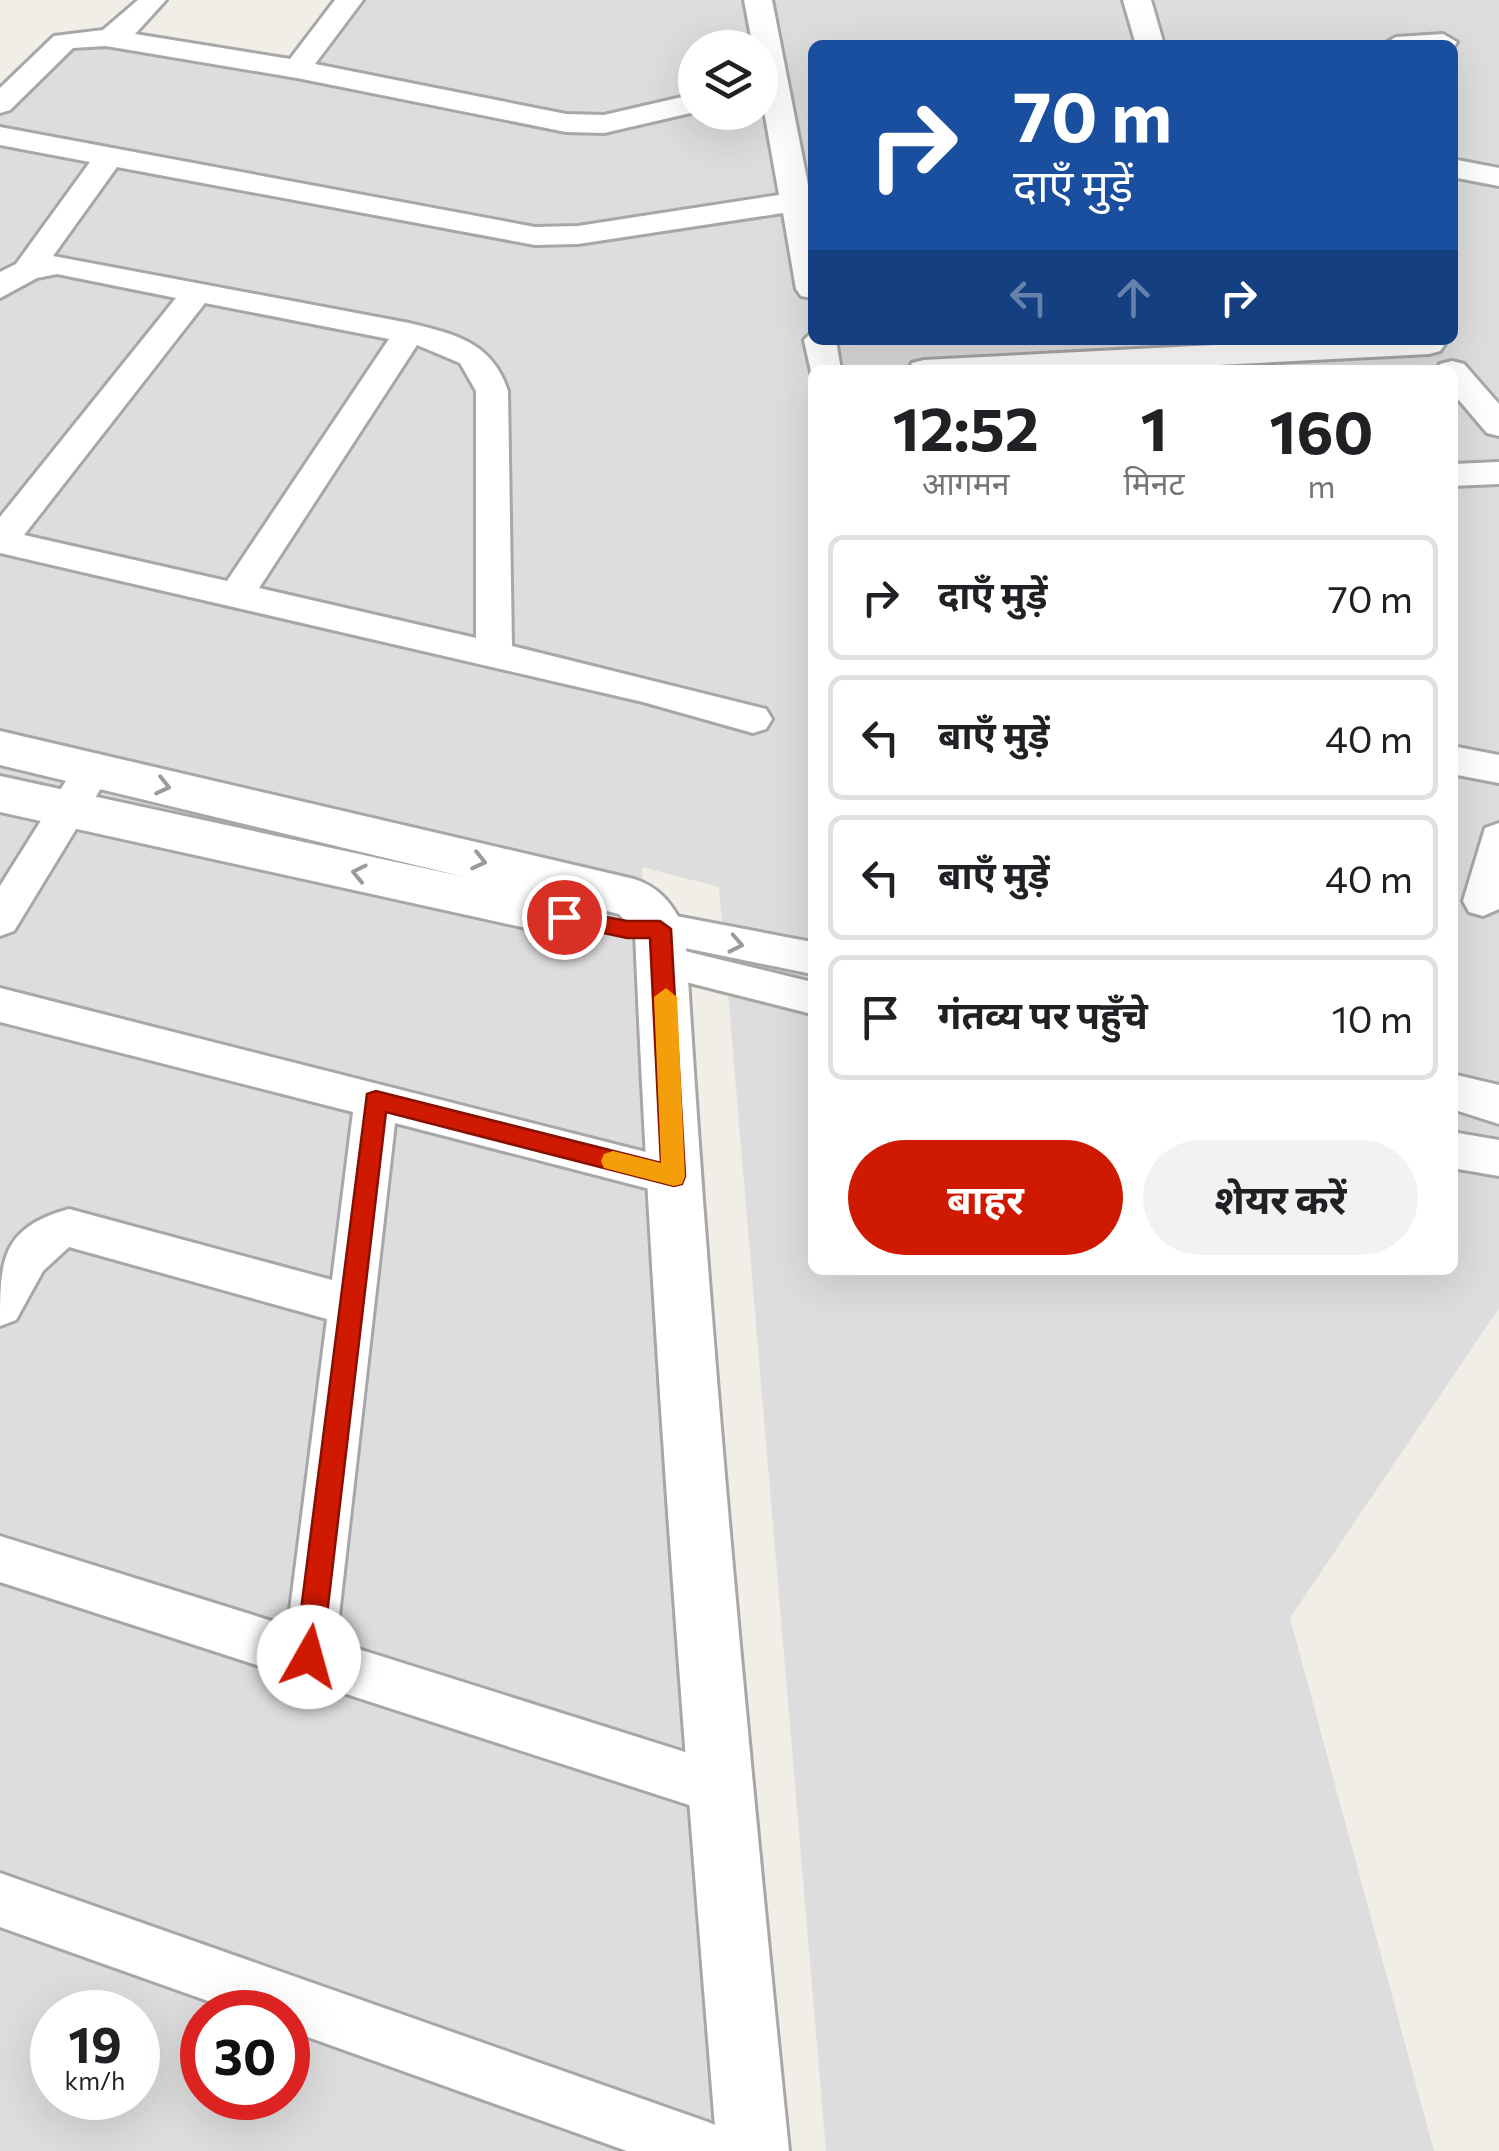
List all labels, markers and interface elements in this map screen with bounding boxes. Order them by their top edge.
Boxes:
map controls [678,30,778,130]
button: layers [678,30,778,130]
text: 70 m [1013,71,1172,156]
icon: right [848,80,978,210]
text: दाएँ मुड़ें [1013,156,1133,211]
icon: left [1001,270,1056,325]
icon: ahead [1106,270,1161,325]
icon: right [1211,270,1266,325]
text: 12:52 [893,390,1039,463]
text: 1 [1141,390,1168,463]
text: 160 [1269,393,1373,466]
text: आगमन [922,462,1010,502]
text: मिनट [1123,462,1185,502]
text: m [1307,465,1335,505]
icon: right [853,570,908,625]
text: दाएँ मुड़ें [938,570,1047,617]
text: 70 m [1328,574,1413,621]
icon: left [853,710,908,765]
text: बाएँ मुड़ें [938,710,1049,757]
text: 40 m [1325,714,1413,761]
one-way arrow [154,774,171,795]
one-way arrow [470,849,487,870]
icon: left [853,850,908,905]
text: बाएँ मुड़ें [938,850,1049,897]
text: 40 m [1325,854,1413,901]
one-way arrow [350,863,367,884]
pin [522,875,607,960]
icon: arrive [537,890,592,945]
one-way arrow [727,932,744,953]
icon: arrive [853,990,908,1045]
text: गंतव्य पर पहुँचे [938,990,1148,1037]
text: 10 m [1332,994,1413,1041]
button: बाहर [848,1140,1123,1255]
button: शेयर करें [1143,1140,1418,1255]
position arrow [257,1605,361,1709]
speed limit sign: 30 [180,1990,310,2120]
text: 19 [68,2012,122,2073]
text: km/h [65,2065,125,2095]

